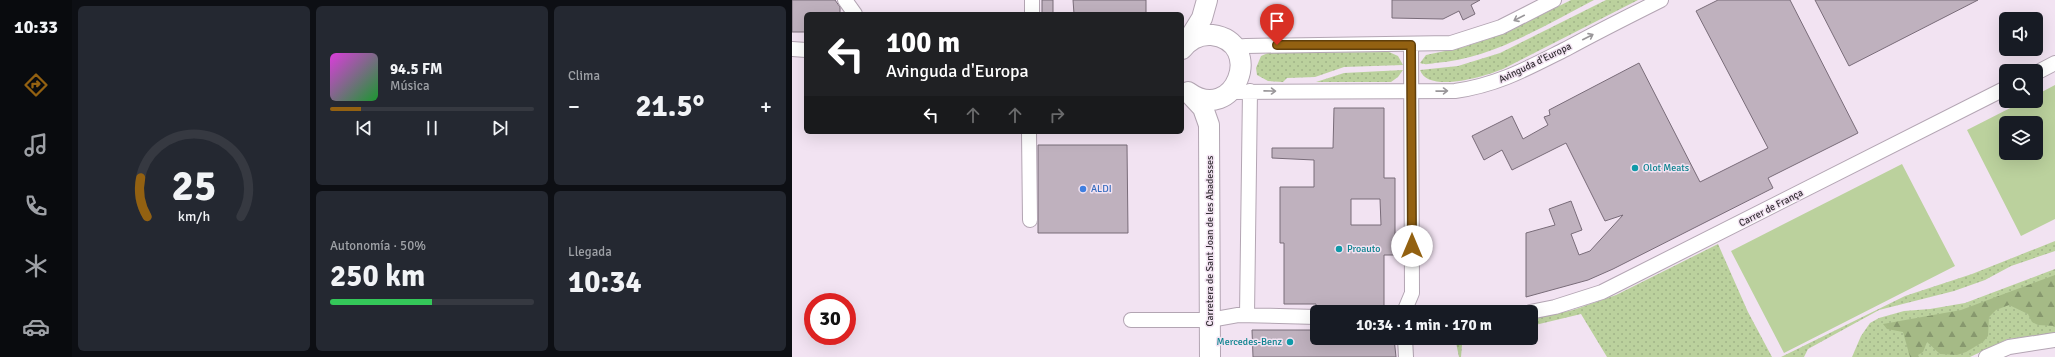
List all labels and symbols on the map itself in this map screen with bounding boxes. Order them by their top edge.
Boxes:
pin [1260,4,1294,45]
one-way arrow [1514,14,1526,22]
one-way arrow [1582,33,1594,40]
street label: Avinguda d'Europa [1497,40,1573,86]
one-way arrow [1435,87,1448,95]
one-way arrow [1263,88,1276,95]
street label: Carretera de Sant Joan de les Abadesses [1204,155,1216,326]
place label: Olot Meats [1643,162,1690,174]
marker: Olot Meats [1630,163,1640,173]
place label: ALDI [1091,183,1112,195]
marker: ALDI [1078,184,1088,194]
street label: Carrer de França [1737,187,1805,229]
position arrow [1391,225,1433,267]
place label: Proauto [1347,243,1380,255]
marker: Proauto [1334,244,1344,254]
speed limit sign: 30 [804,293,856,345]
place label: Mercedes-Benz [1217,336,1283,348]
marker: Mercedes-Benz [1285,337,1295,347]

